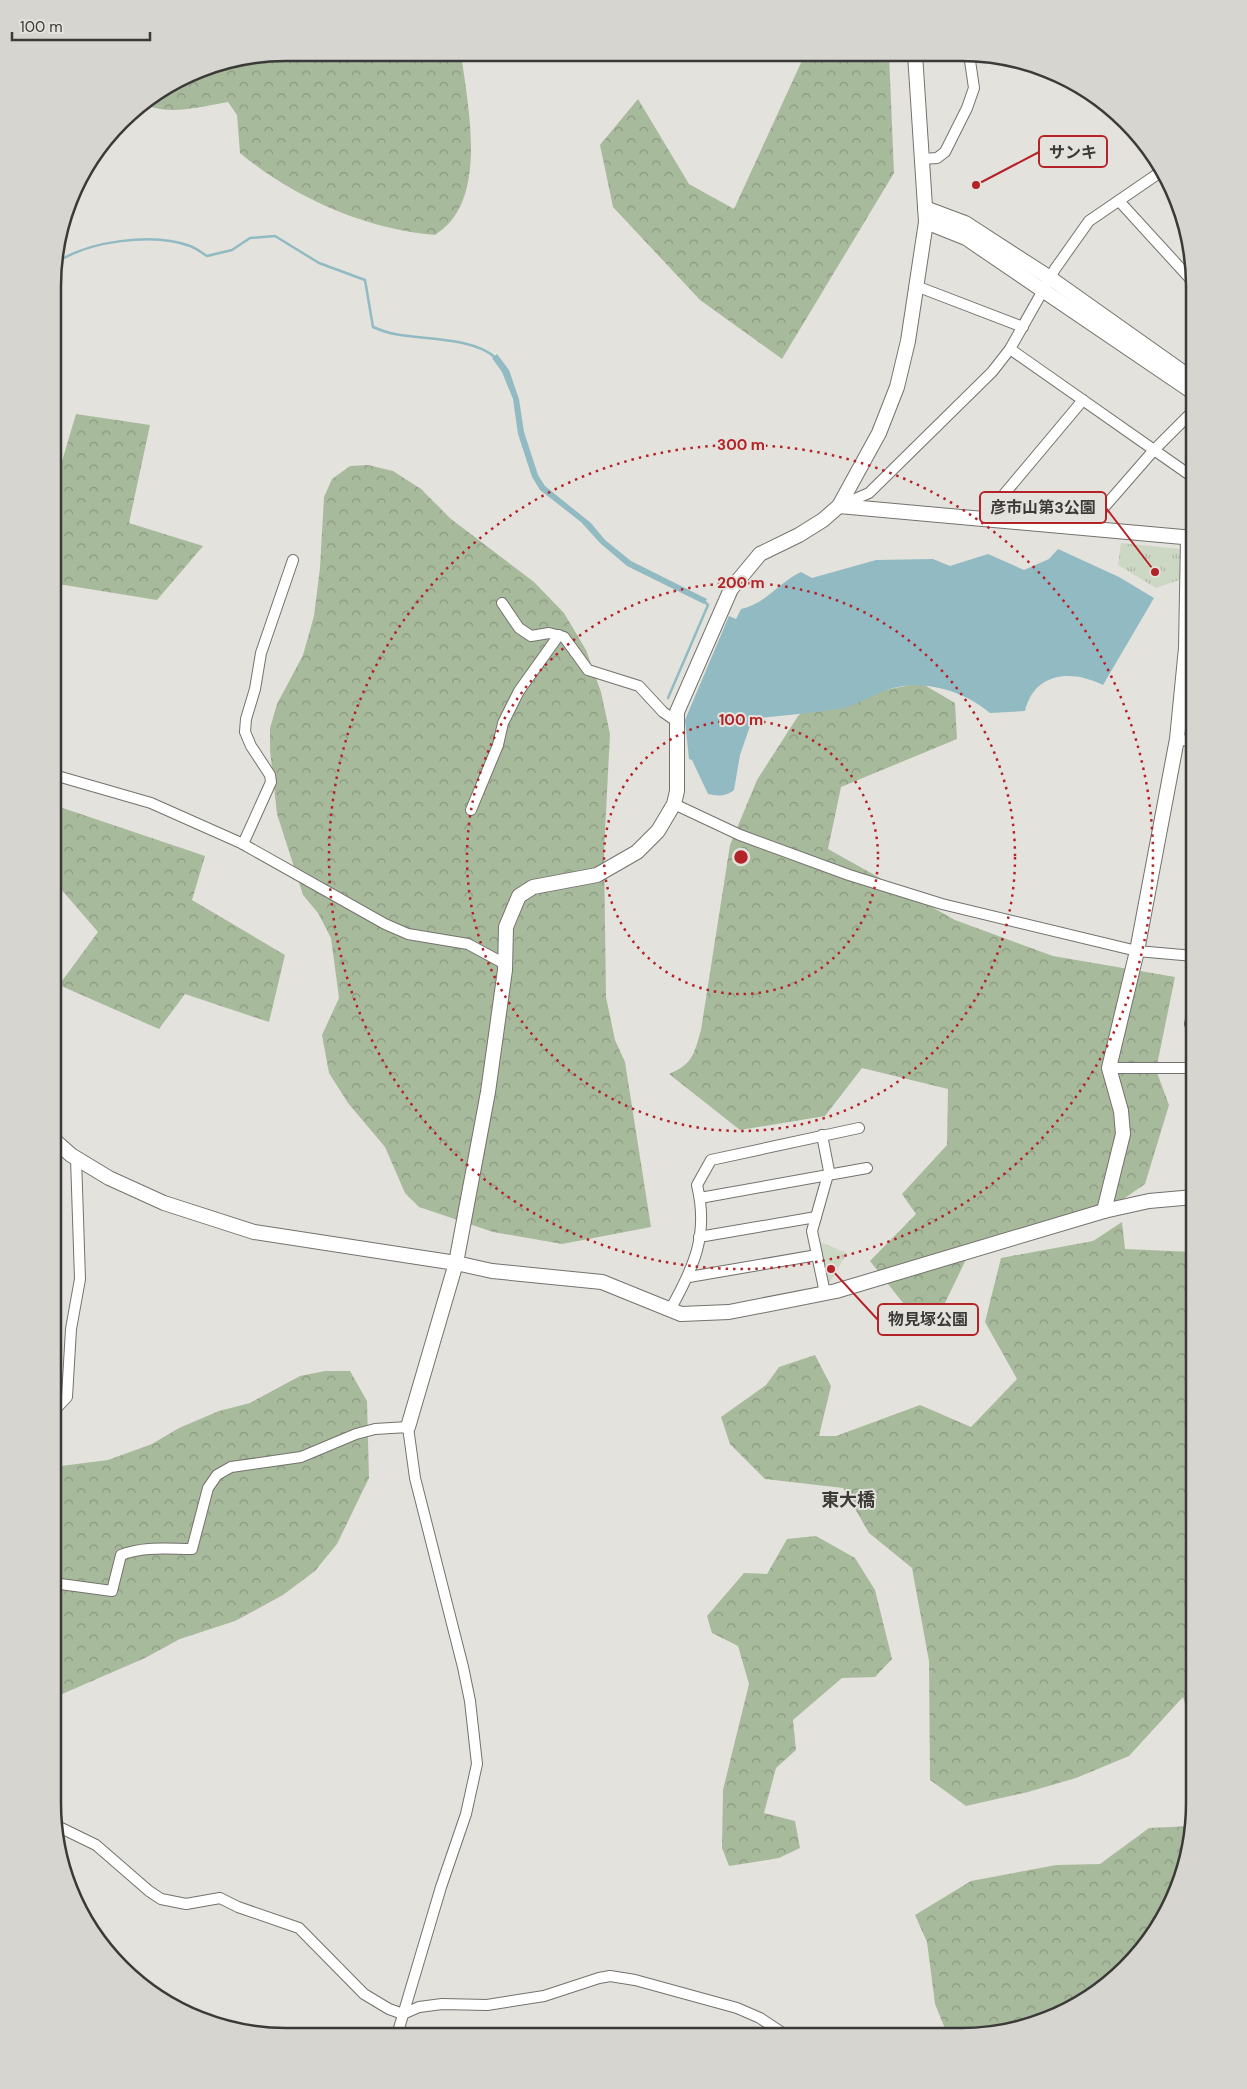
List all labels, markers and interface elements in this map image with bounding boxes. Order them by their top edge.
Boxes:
scale bar [12,10,150,42]
text: 100 m [20,17,63,37]
callout: サンキ [1039,136,1107,167]
text: サンキ [1049,142,1097,163]
text: 300 m [717,435,765,455]
callout: 彦市山第3公園 [980,492,1106,523]
text: 彦市山第3公園 [990,497,1096,518]
text: 200 m [717,573,765,593]
text: 100 m [719,710,763,730]
centre of rings [732,848,750,866]
callout: 物見塚公園 [878,1304,978,1335]
text: 物見塚公園 [888,1309,968,1330]
district label: 東大橋 [821,1488,875,1512]

